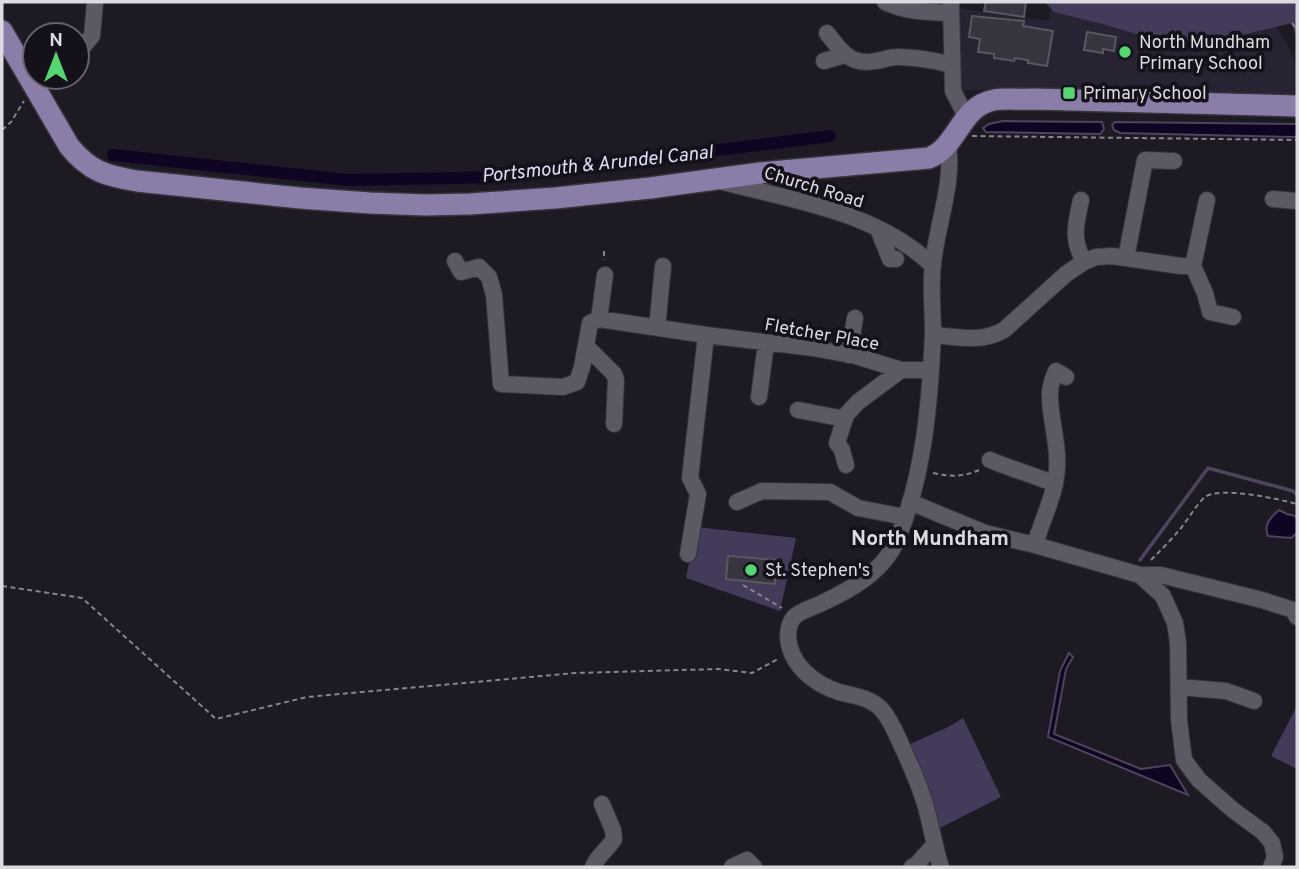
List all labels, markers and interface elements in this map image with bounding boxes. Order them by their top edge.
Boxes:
north arrow [21,21,91,91]
text: N [49,29,63,53]
place label: North Mundham Primary School [1139,32,1270,76]
marker: North Mundham Primary School [1117,44,1133,60]
place label: Primary School [1083,83,1207,106]
marker: Primary School [1061,85,1077,101]
water label: Portsmouth & Arundel Canal [480,141,715,189]
street label: Church Road [761,162,866,215]
street label: Fletcher Place [763,314,881,357]
district label: North Mundham [851,526,1009,553]
place label: St. Stephen's [765,560,870,583]
marker: St. Stephen's [743,562,759,578]

